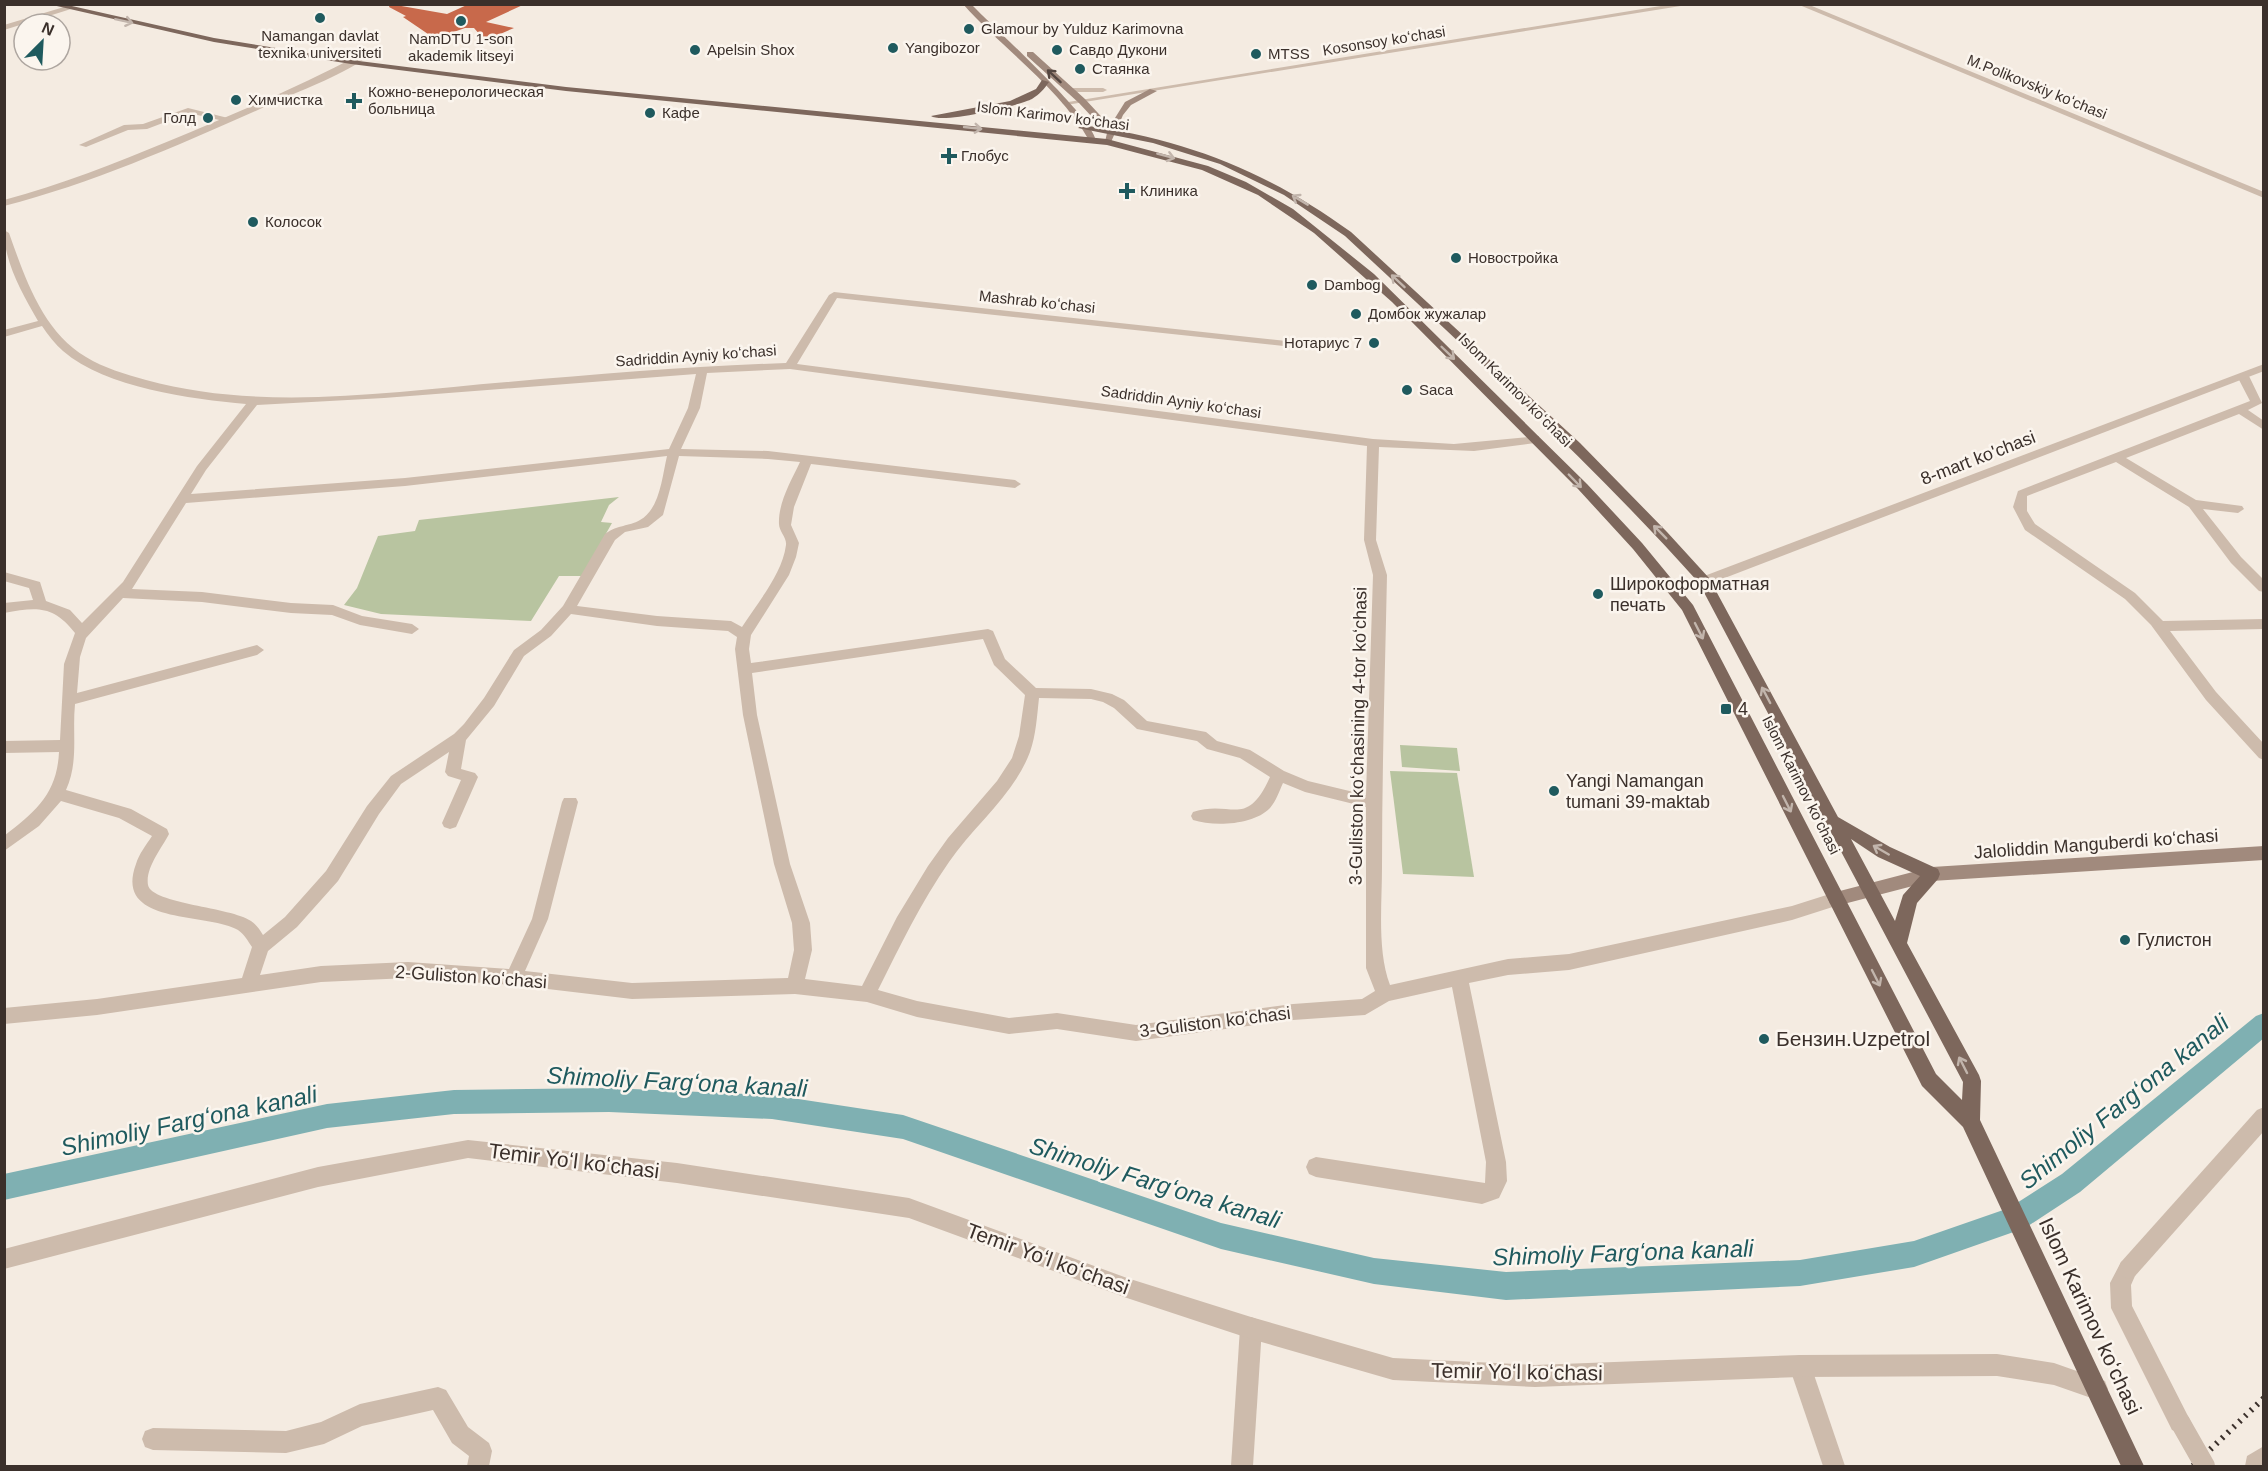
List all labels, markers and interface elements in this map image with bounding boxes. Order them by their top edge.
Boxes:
marker: Namangan davlat texnika universiteti [313,11,327,25]
north arrow [12,12,72,72]
marker: NamDTU 1-son akademik litseyi [454,14,468,28]
one-way arrow [113,16,133,27]
text: N [39,19,57,39]
place label: Glamour by Yulduz Karimovna [981,20,1184,37]
marker: Glamour by Yulduz Karimovna [962,22,976,36]
street label: Kosonsoy koʻchasi [1321,22,1447,59]
place label: Namangan davlat texnika universiteti [258,27,382,61]
place label: NamDTU 1-son akademik litseyi [408,30,514,64]
place label: Yangibozor [905,39,980,56]
place label: Apelsin Shox [707,41,795,58]
marker: Yangibozor [886,41,900,55]
place label: Савдо Дукони [1069,41,1167,58]
marker: Apelsin Shox [688,43,702,57]
marker: Савдо Дукони [1050,43,1064,57]
place label: MTSS [1268,45,1310,62]
marker: MTSS [1249,47,1263,61]
street label: M.Polikovskiy koʻchasi [1965,51,2110,122]
place label: Стаянка [1092,60,1150,77]
marker: Стаянка [1073,62,1087,76]
one-way arrow [1046,69,1061,83]
place label: Кожно-венерологическая больница [368,83,544,117]
place label: Химчистка [248,91,323,108]
marker: Кожно-венерологическая больница [345,92,363,110]
marker: Химчистка [229,93,243,107]
street label: Islom Karimov koʻchasi [976,98,1130,133]
place label: Кафе [662,104,700,121]
marker: Кафе [643,106,657,120]
place label: Голд [163,109,196,126]
marker: Голд [201,111,215,125]
one-way arrow [963,123,983,134]
place label: Глобус [961,147,1009,164]
marker: Глобус [942,149,956,163]
one-way arrow [1156,150,1175,162]
marker: Клиника [1118,182,1136,200]
place label: Клиника [1140,182,1198,199]
one-way arrow [1292,193,1309,205]
place label: Колосок [265,213,322,230]
marker: Колосок [246,215,260,229]
place label: Новостройка [1468,249,1559,266]
marker: Новостройка [1449,251,1463,265]
one-way arrow [1391,274,1406,288]
place label: Dambog [1324,276,1381,293]
marker: Dambog [1305,278,1319,292]
street label: Mashrab koʻchasi [978,287,1096,316]
place label: Домбок жужалар [1368,305,1486,322]
marker: Домбок жужалар [1349,307,1363,321]
street label: Islom Karimov koʻchasi [1455,329,1576,450]
place label: Нотариус 7 [1284,334,1362,351]
marker: Нотариус 7 [1367,336,1381,350]
street label: Sadriddin Ayniy koʻchasi [615,341,777,370]
one-way arrow [1440,345,1455,360]
place label: Saca [1419,381,1454,398]
street label: Sadriddin Ayniy koʻchasi [1100,382,1262,421]
marker: Saca [1400,383,1414,397]
street label: 8-mart ko'chasi [1918,427,2038,489]
one-way arrow [1568,474,1582,489]
one-way arrow [1653,525,1668,540]
place label: Широкоформатная печать [1610,574,1769,615]
street label: 3-Guliston koʻchasining 4-tor koʻchasi [1345,587,1371,885]
marker: Широкоформатная печать [1591,587,1605,601]
one-way arrow [1694,621,1705,639]
one-way arrow [1760,687,1772,704]
place label: 4 [1738,699,1748,719]
marker: 4 [1719,702,1733,716]
street label: Islom Karimov koʻchasi [1759,713,1844,857]
place label: Yangi Namangan tumani 39-maktab [1566,771,1710,812]
marker: Yangi Namangan tumani 39-maktab [1547,784,1561,798]
one-way arrow [1782,795,1794,813]
street label: Jaloliddin Manguberdi koʻchasi [1973,825,2219,863]
one-way arrow [1873,844,1890,856]
place label: Гулистон [2137,930,2212,950]
marker: Гулистон [2118,933,2132,947]
street label: 2-Guliston koʻchasi [394,962,548,992]
one-way arrow [1871,969,1883,987]
street label: 3-Guliston koʻchasi [1138,1003,1292,1041]
water label: Shimoliy Fargʻona kanali [2014,1008,2234,1194]
place label: Бензин.Uzpetrol [1776,1027,1930,1050]
marker: Бензин.Uzpetrol [1757,1032,1771,1046]
one-way arrow [1957,1056,1969,1074]
water label: Shimoliy Fargʻona kanali [546,1061,809,1102]
water label: Shimoliy Fargʻona kanali [58,1080,320,1161]
water label: Shimoliy Fargʻona kanali [1026,1131,1285,1234]
street label: Temir Yoʻl koʻchasi [488,1139,661,1182]
street label: Islom Karimov koʻchasi [2035,1214,2146,1418]
street label: Temir Yoʻl koʻchasi [964,1218,1133,1299]
water label: Shimoliy Fargʻona kanali [1492,1234,1755,1271]
street label: Temir Yoʻl koʻchasi [1431,1359,1603,1384]

